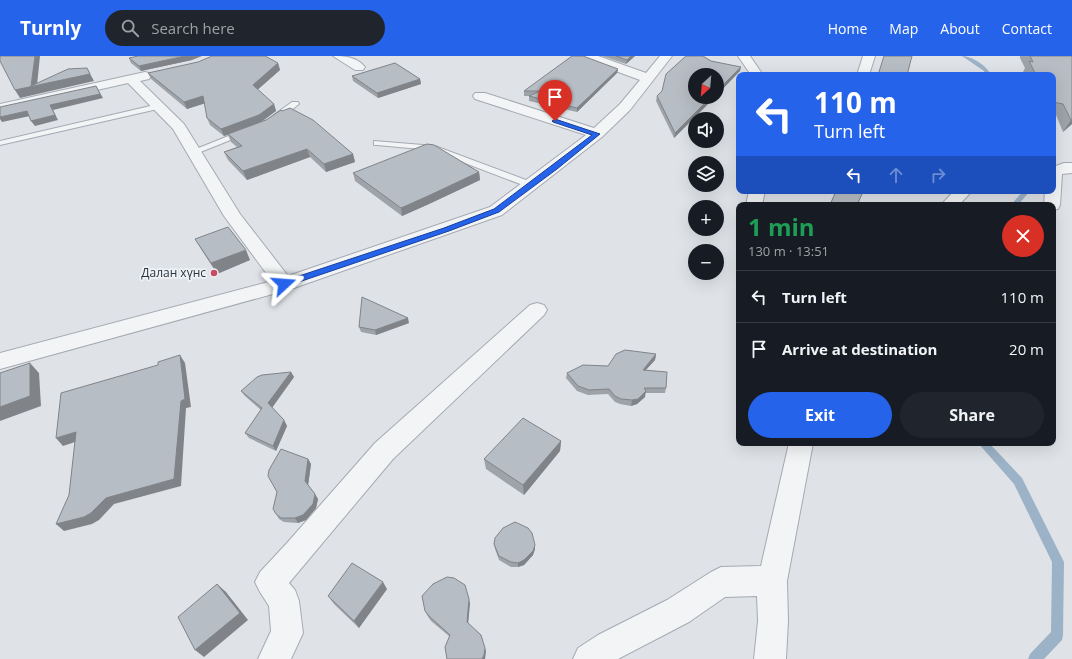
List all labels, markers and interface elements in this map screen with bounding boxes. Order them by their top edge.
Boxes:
search box [105,10,385,46]
text: Turnly [20,15,81,41]
icon: search [119,17,141,39]
text: Search here [151,18,235,38]
text: Home [828,19,867,38]
text: Map [889,19,918,38]
text: About [940,19,980,38]
text: Contact [1002,19,1052,38]
north arrow [688,68,724,104]
map controls [688,68,724,280]
pin [538,80,572,121]
text: 110 m [814,83,897,121]
icon: arrive [544,86,566,108]
icon: left [748,88,800,140]
button: sound [688,112,724,148]
text: Turn left [814,119,885,143]
button: layers [688,156,724,192]
icon: left [843,164,865,186]
icon: ahead [885,164,907,186]
icon: right [927,164,949,186]
button: + [688,200,724,236]
text: 1 min [748,210,815,243]
button: close [1002,215,1044,257]
text: 130 m · 13:51 [748,242,829,260]
button: − [688,244,724,280]
position arrow [263,263,305,305]
place label: Далан хүнс [141,264,206,281]
marker: Далан хүнс [209,268,219,278]
icon: left [748,286,770,308]
text: Turn left [782,287,847,307]
text: 110 m [1000,287,1044,307]
icon: arrive [748,338,770,360]
text: Arrive at destination [782,339,937,359]
text: 20 m [1009,339,1044,359]
button: Exit [748,392,892,438]
button: Share [900,392,1044,438]

